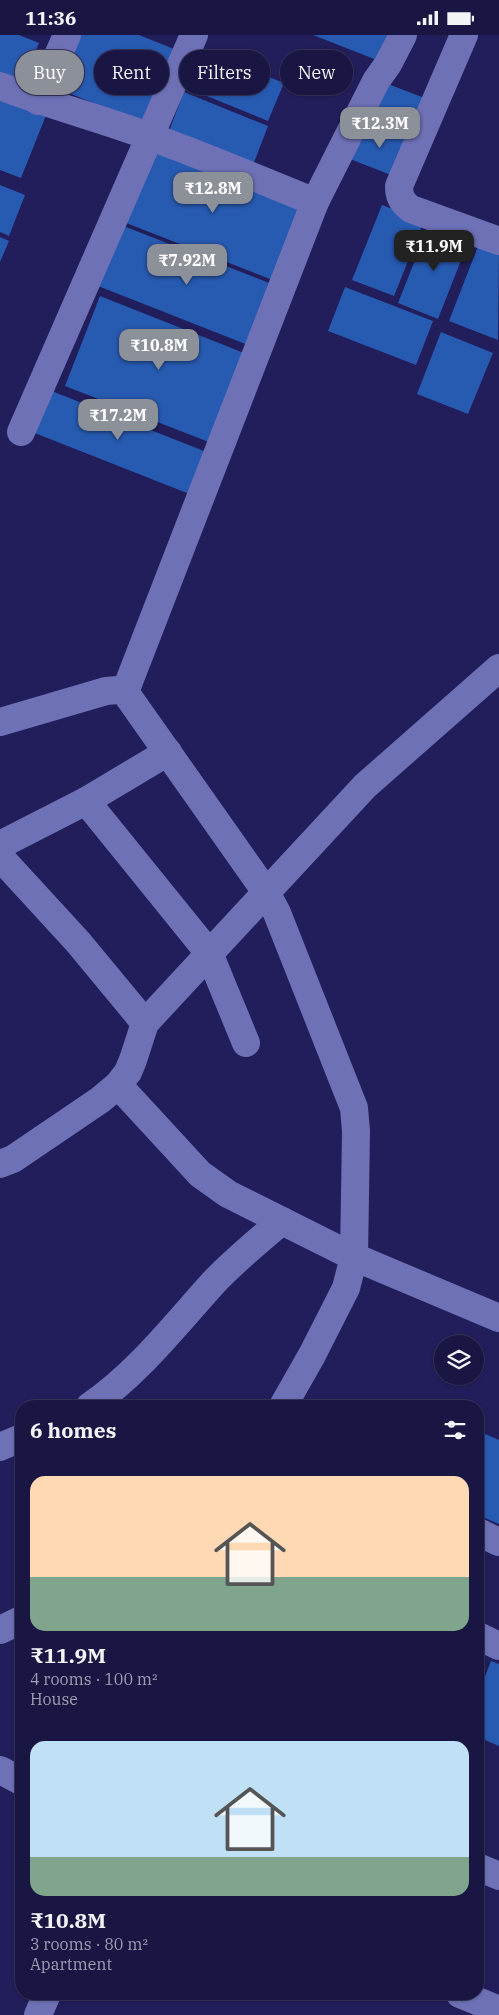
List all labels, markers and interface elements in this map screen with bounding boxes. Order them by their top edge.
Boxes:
text: 11:36 [25,6,76,30]
chip: Buy [15,50,84,95]
chip: Rent [94,50,169,95]
chip: Filters [179,50,270,95]
chip: New [280,50,353,95]
pin: ₹12.3M [339,107,421,149]
text: ₹12.3M [351,113,409,133]
pin: ₹12.8M [172,171,254,214]
text: ₹12.8M [184,178,242,198]
pin: ₹11.9M [393,229,475,272]
text: ₹11.9M [405,236,463,256]
pin: ₹7.92M [146,243,228,286]
text: ₹7.92M [158,250,216,270]
pin: ₹10.8M [118,329,200,371]
text: ₹10.8M [130,335,188,355]
pin: ₹17.2M [77,399,159,441]
text: ₹17.2M [89,405,147,425]
map controls [434,1335,484,1385]
button: layers [434,1335,484,1385]
text: 6 homes [30,1416,116,1444]
icon: filters [441,1416,469,1444]
icon: home [205,1509,295,1599]
text: ₹11.9M [30,1641,106,1669]
text: 4 rooms · 100 m² [30,1669,158,1689]
text: House [30,1689,78,1709]
icon: home [205,1774,295,1864]
text: ₹10.8M [30,1906,106,1934]
text: 3 rooms · 80 m² [30,1934,148,1954]
text: Apartment [30,1954,112,1974]

